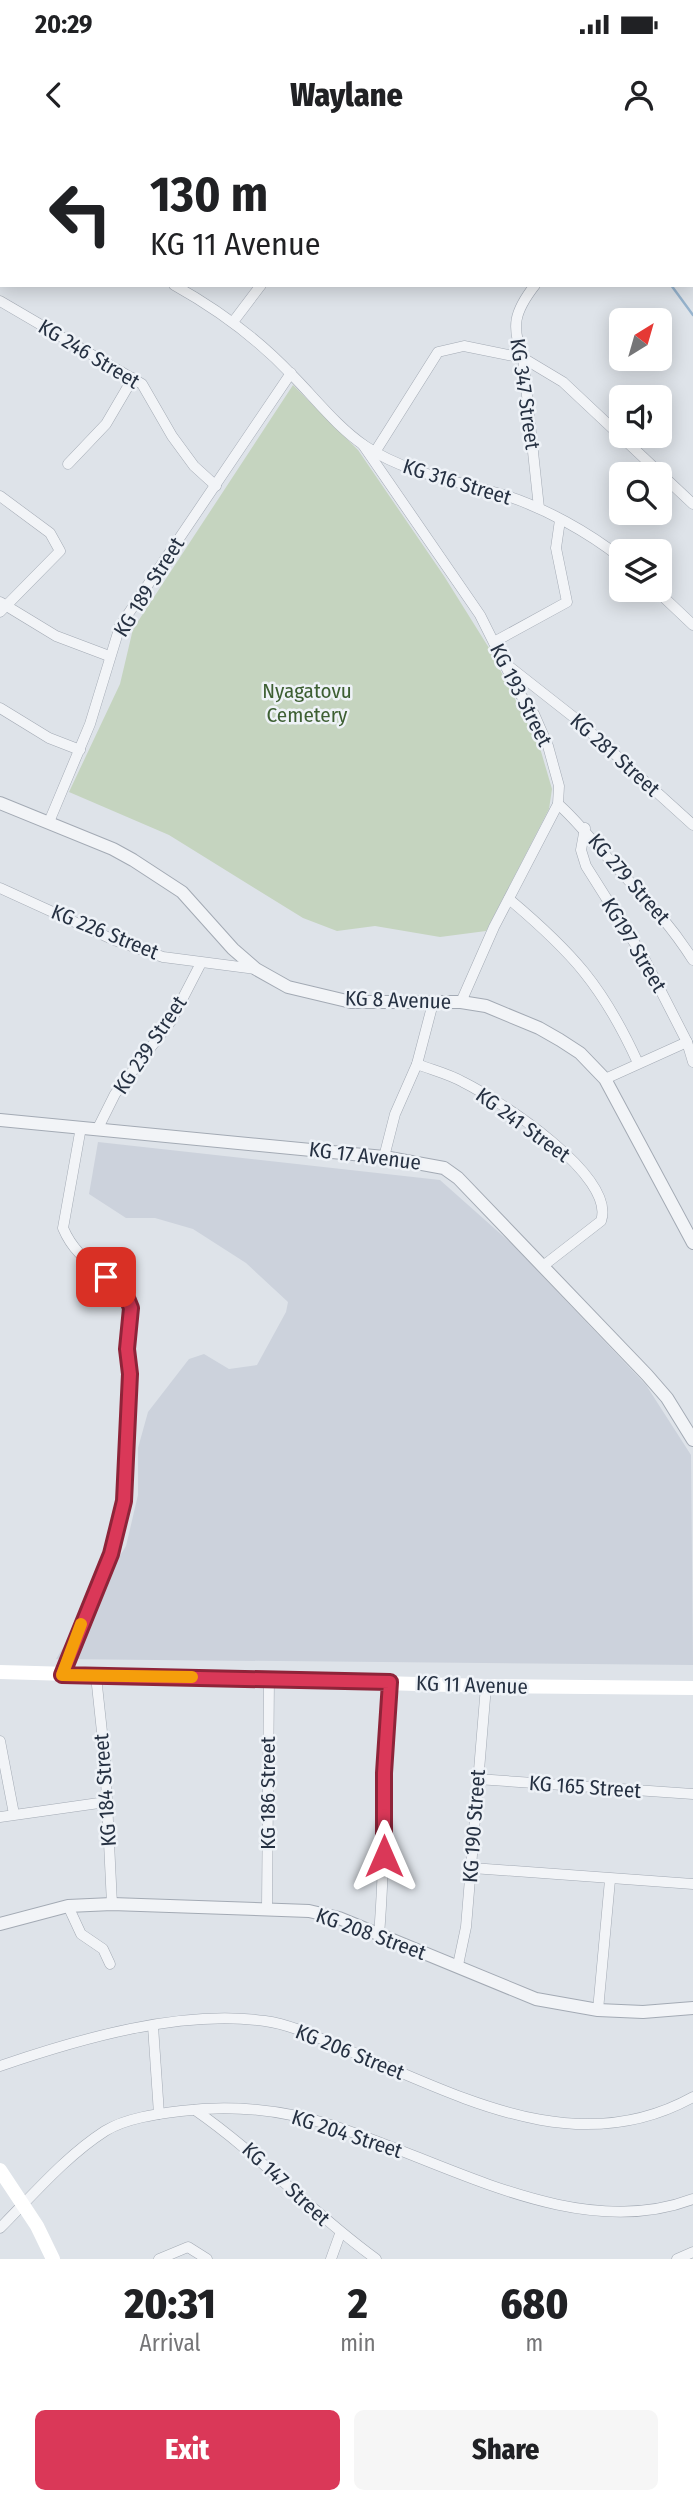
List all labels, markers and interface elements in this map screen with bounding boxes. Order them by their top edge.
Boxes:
text: 20:29 [35,9,93,40]
icon: back [35,76,73,114]
text: Waylane [290,76,403,114]
icon: person [620,76,658,114]
text: 130 m [150,165,268,224]
icon: left [35,168,126,259]
text: KG 11 Avenue [150,225,321,263]
north arrow [609,308,672,371]
map controls [609,308,672,602]
street label: KG 246 Street [34,314,145,395]
street label: KG 347 Street [504,337,546,451]
button: sound [609,385,672,448]
street label: KG 316 Street [400,453,514,511]
button: search [609,462,672,525]
street label: KG 189 Street [108,532,190,642]
button: layers [609,539,672,602]
street label: KG 193 Street [484,639,558,751]
park label: Nyagatovu Cemetery [262,678,352,728]
street label: KG 281 Street [565,708,665,802]
street label: KG 279 Street [582,828,676,930]
street label: KG197 Street [596,893,672,997]
street label: KG 226 Street [48,899,163,965]
street label: KG 8 Avenue [344,985,452,1015]
street label: KG 239 Street [108,991,192,1099]
street label: KG 241 Street [471,1082,575,1168]
street label: KG 17 Avenue [308,1136,422,1176]
pin [76,1247,136,1307]
icon: arrive [87,1258,125,1296]
street label: KG 11 Avenue [416,1670,528,1700]
street label: KG 184 Street [88,1732,122,1847]
street label: KG 186 Street [255,1736,281,1850]
street label: KG 190 Street [457,1768,491,1884]
street label: KG 165 Street [528,1770,642,1804]
position arrow [347,1819,421,1893]
street label: KG 208 Street [312,1902,430,1966]
street label: KG 206 Street [292,2018,408,2086]
street label: KG 204 Street [288,2104,406,2164]
street label: KG 147 Street [237,2137,335,2231]
text: 20:31 [125,2279,216,2329]
text: 2 [348,2279,368,2329]
text: 680 [500,2279,568,2329]
text: Arrival [140,2329,201,2357]
text: min [340,2329,376,2357]
text: m [526,2329,543,2357]
button: Exit [35,2410,340,2490]
button: Share [354,2410,658,2490]

